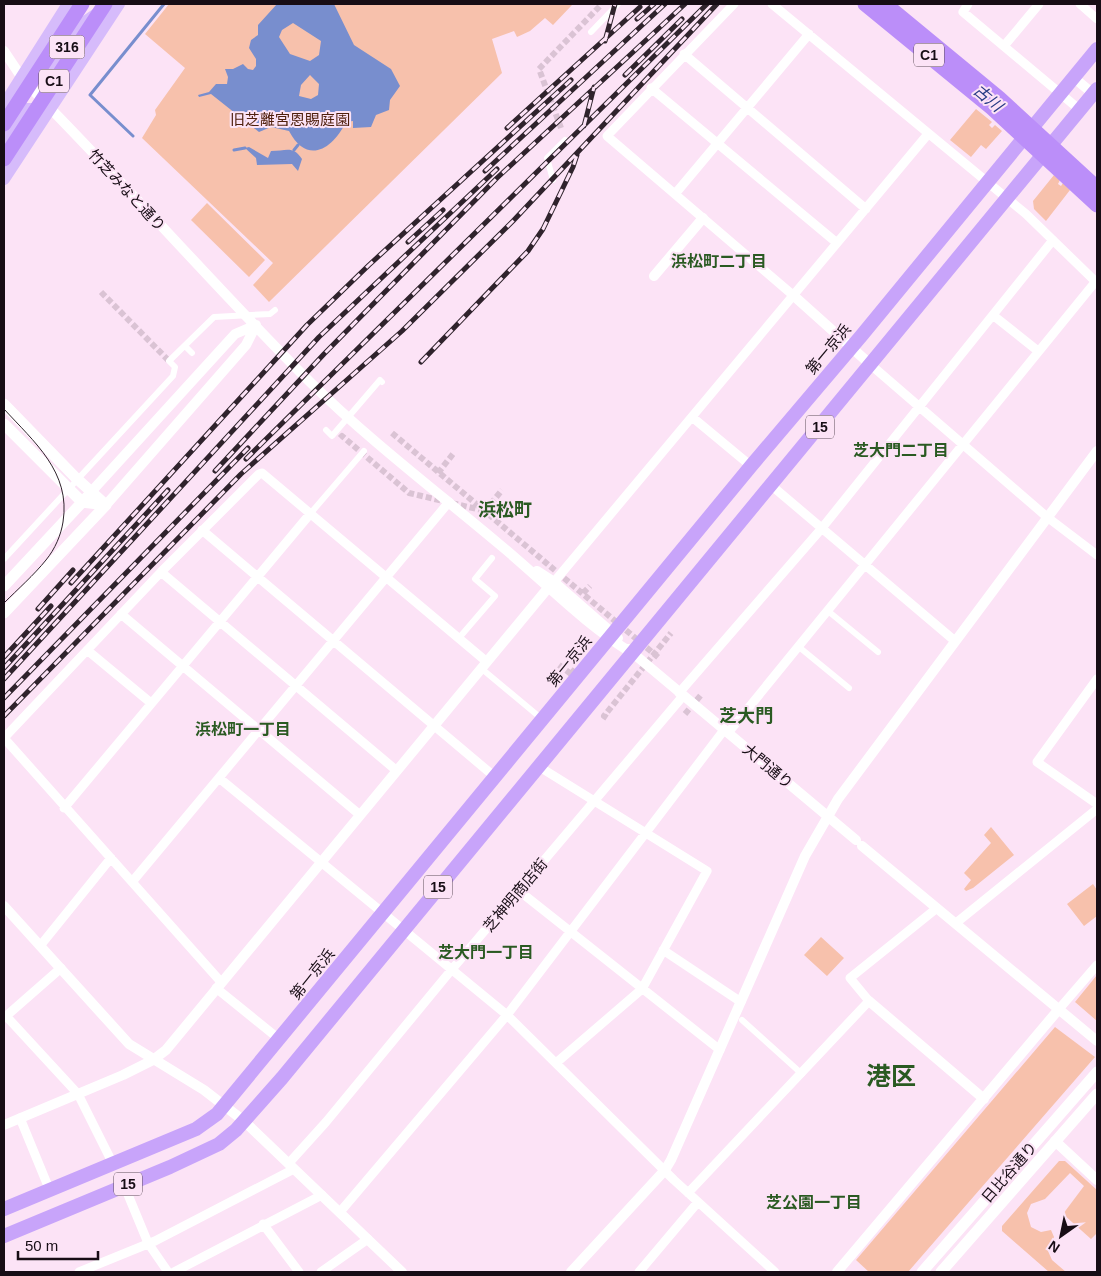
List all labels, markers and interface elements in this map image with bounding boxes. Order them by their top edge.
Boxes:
road number: 316 [50,36,84,58]
road number: C1 [914,44,944,66]
road number: C1 [39,70,69,92]
water label: 古川 [970,81,1007,116]
park label: 旧芝離宮恩賜庭園 [230,111,350,128]
street label: 竹芝みなと通り [85,146,169,234]
district label: 浜松町二丁目 [671,253,767,270]
street label: 第一京浜 [802,321,854,377]
road number: 15 [806,416,834,438]
district label: 芝大門二丁目 [853,442,949,459]
district label: 浜松町 [478,500,532,520]
street label: 第一京浜 [544,632,594,690]
district label: 芝大門 [719,706,773,726]
district label: 浜松町一丁目 [195,721,291,738]
street label: 大門通り [740,740,796,792]
street label: 芝神明商店街 [480,855,550,935]
road number: 15 [424,876,452,899]
district label: 芝大門一丁目 [438,944,534,961]
street label: 第一京浜 [287,945,337,1003]
district label: 港区 [866,1062,916,1090]
street label: 日比谷通り [978,1138,1040,1206]
road number: 15 [114,1172,142,1196]
district label: 芝公園一丁目 [766,1194,862,1211]
north arrow [1036,1211,1086,1261]
scale bar [18,1228,98,1260]
text: 50 m [25,1237,58,1254]
text: N [1045,1237,1063,1256]

